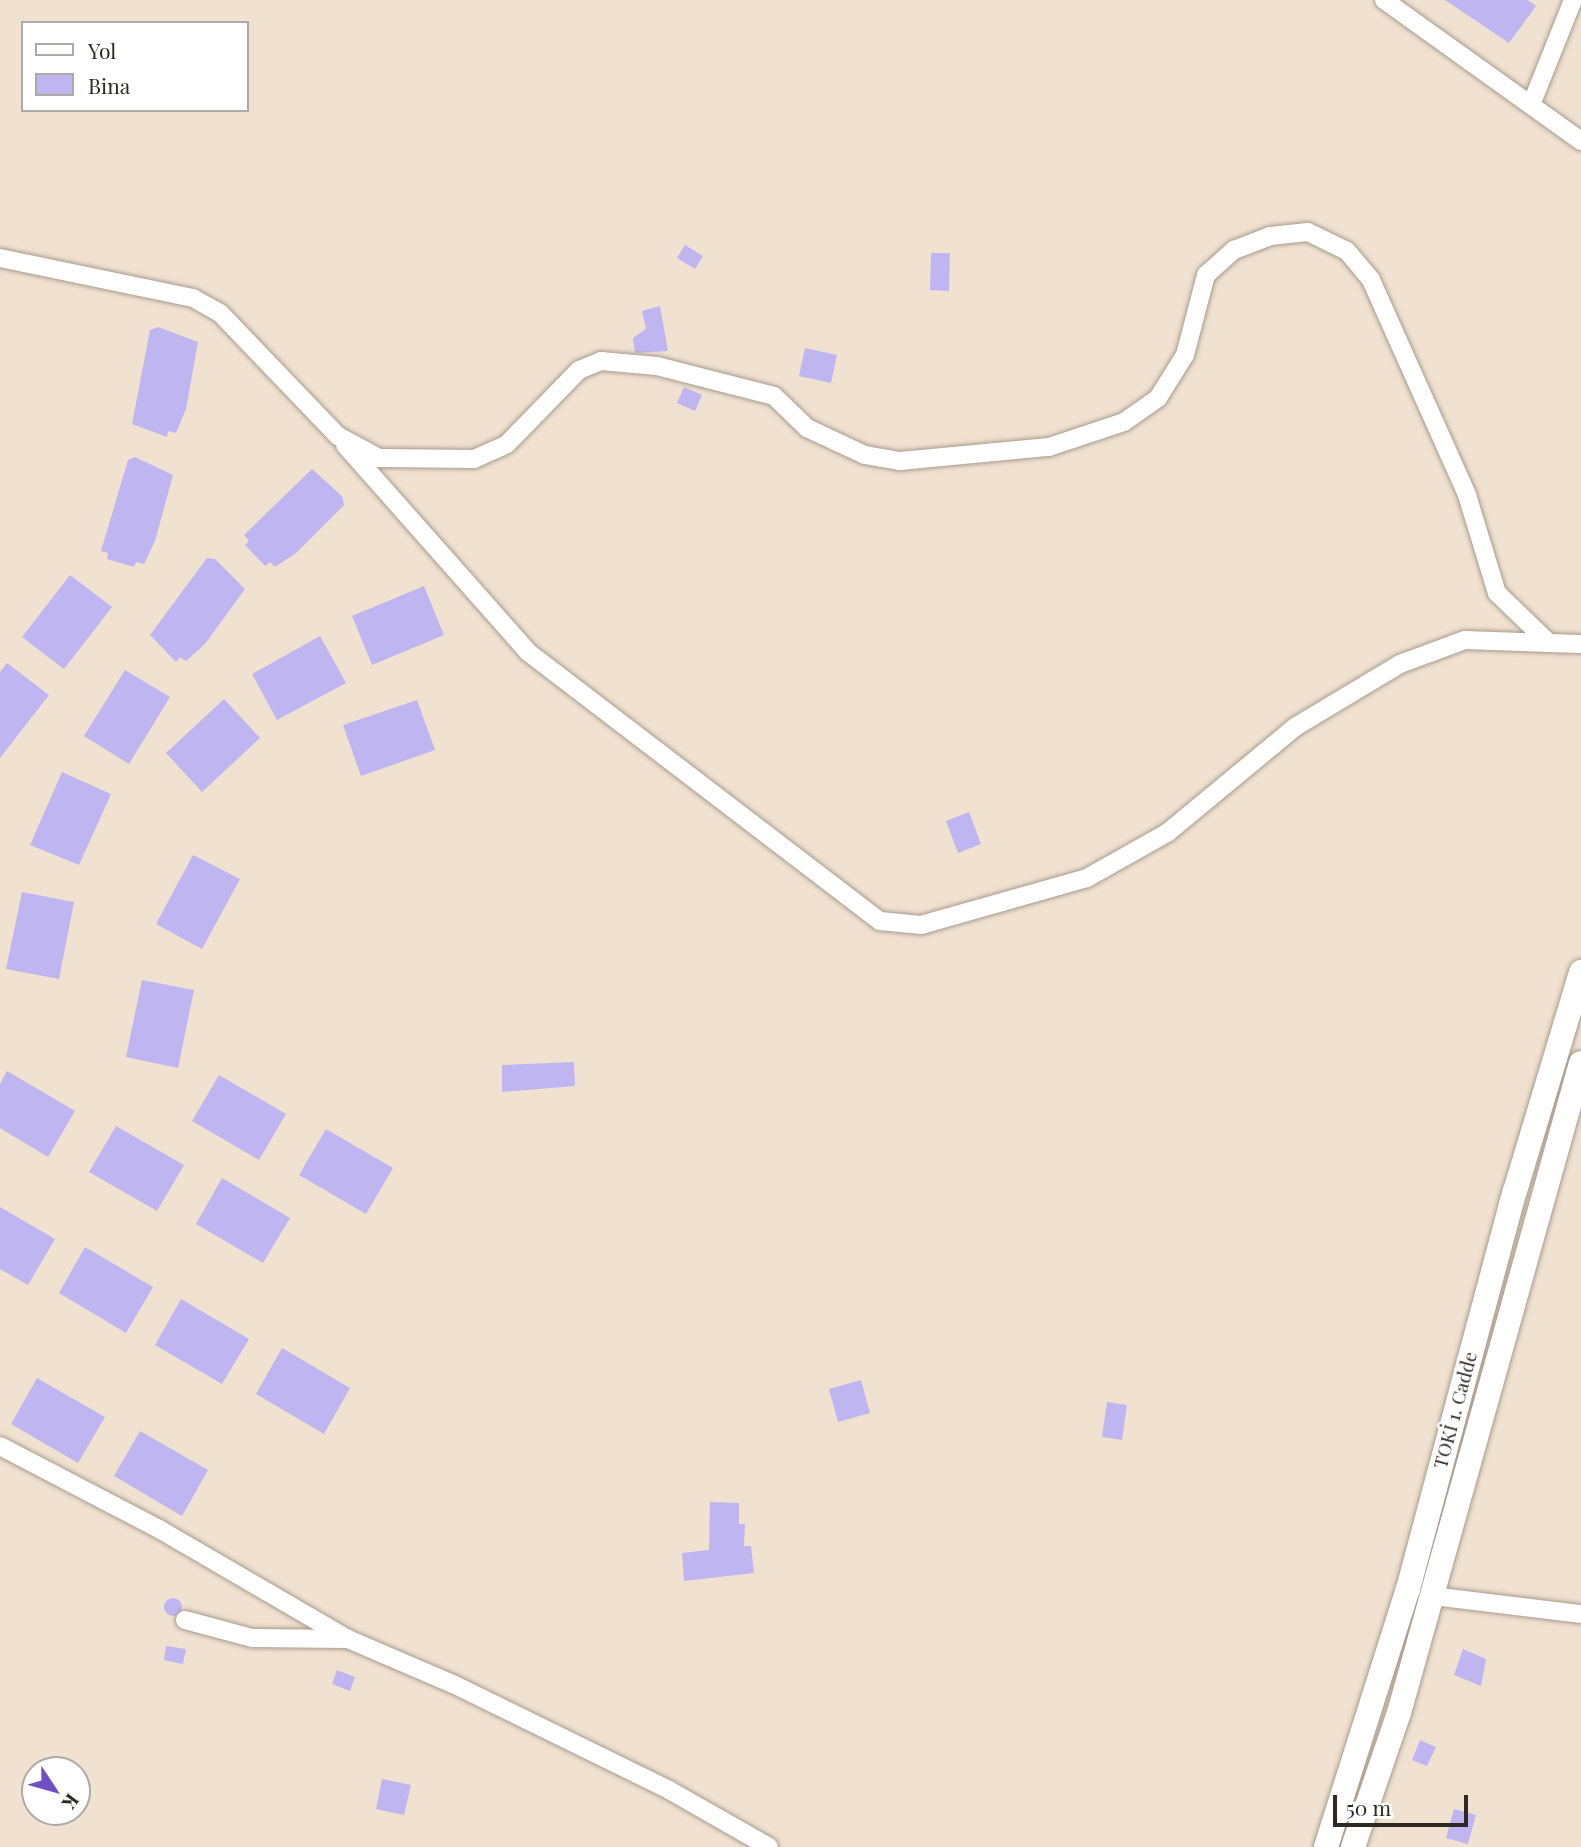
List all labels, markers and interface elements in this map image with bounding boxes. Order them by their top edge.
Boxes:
legend [21,21,248,112]
text: Yol [88,36,116,64]
text: Bina [88,71,130,99]
street label: TOKİ 1. Cadde [1428,1349,1482,1471]
north arrow [21,1756,91,1826]
scale bar [1336,1780,1471,1824]
text: K [57,1789,86,1815]
text: 50 m [1346,1793,1391,1821]

